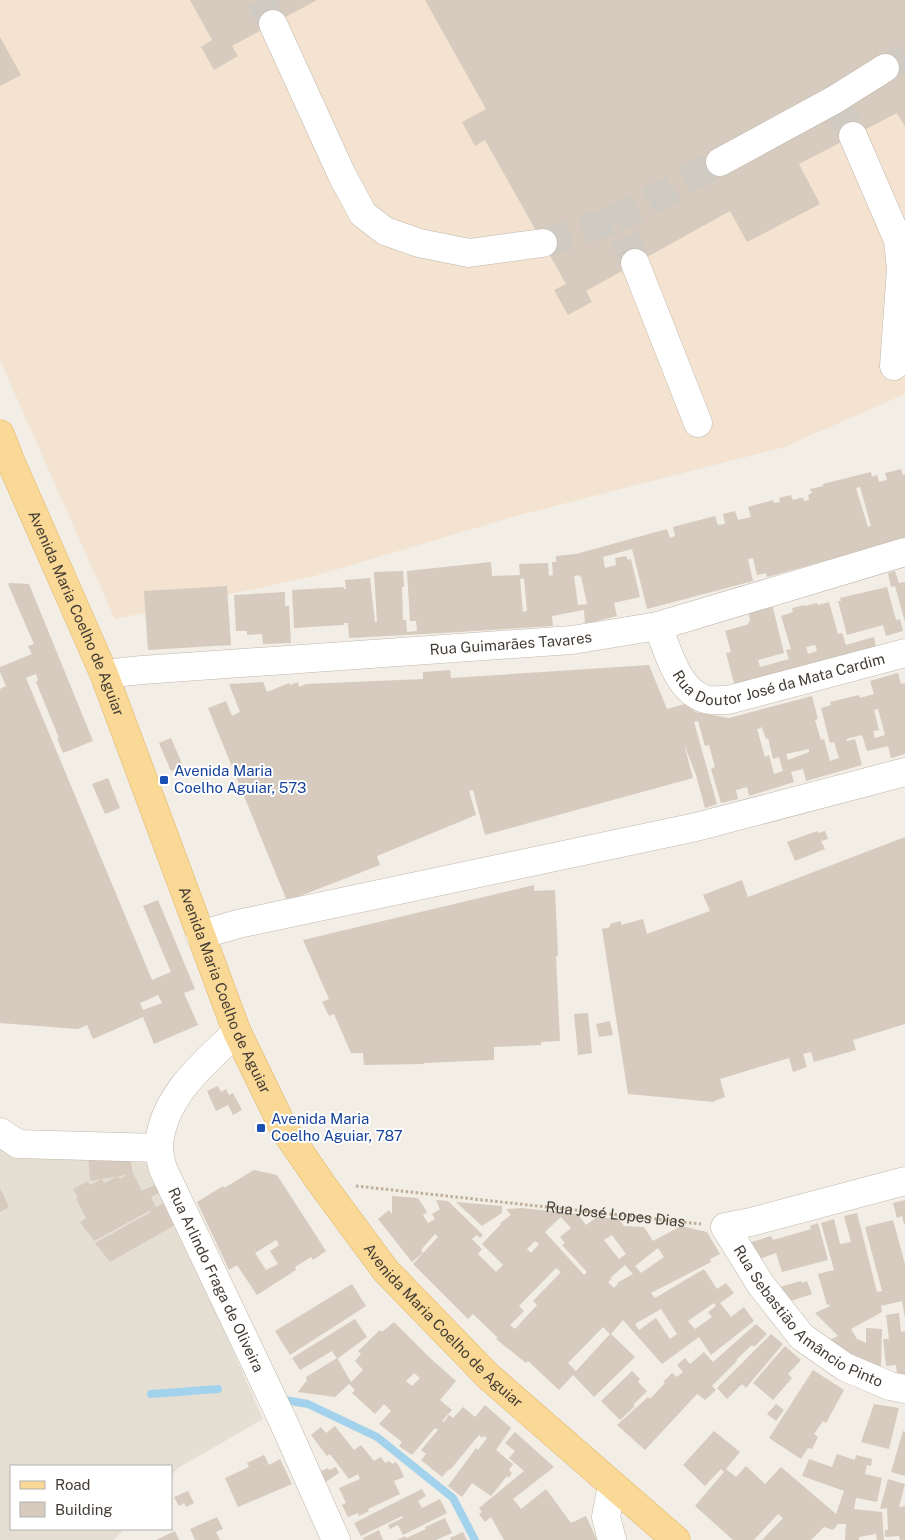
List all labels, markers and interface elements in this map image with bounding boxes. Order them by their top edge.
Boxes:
street label: Avenida Maria Coelho de Aguiar [25,508,128,718]
street label: Rua Guimarães Tavares [429,628,593,658]
street label: Rua Doutor José da Mata Cardim [670,648,896,674]
text: Rua Doutor José da Mata Cardim [669,650,887,708]
place label: Avenida Maria Coelho Aguiar, 573 [174,762,306,796]
marker: Avenida Maria Coelho Aguiar, 573 [158,774,170,786]
street label: Avenida Maria Coelho de Aguiar [176,884,274,1096]
place label: Avenida Maria Coelho Aguiar, 787 [271,1110,403,1144]
marker: Avenida Maria Coelho Aguiar, 787 [255,1122,267,1134]
street label: Rua Arlindo Fraga de Oliveira [165,1185,267,1375]
street label: Rua José Lopes Dias [545,1198,686,1230]
street label: Avenida Maria Coelho de Aguiar [361,1240,527,1411]
street label: Rua Sebastião Amâncio Pinto [730,1242,886,1390]
legend [10,1465,172,1530]
text: Road [55,1476,91,1493]
text: Building [55,1501,113,1518]

